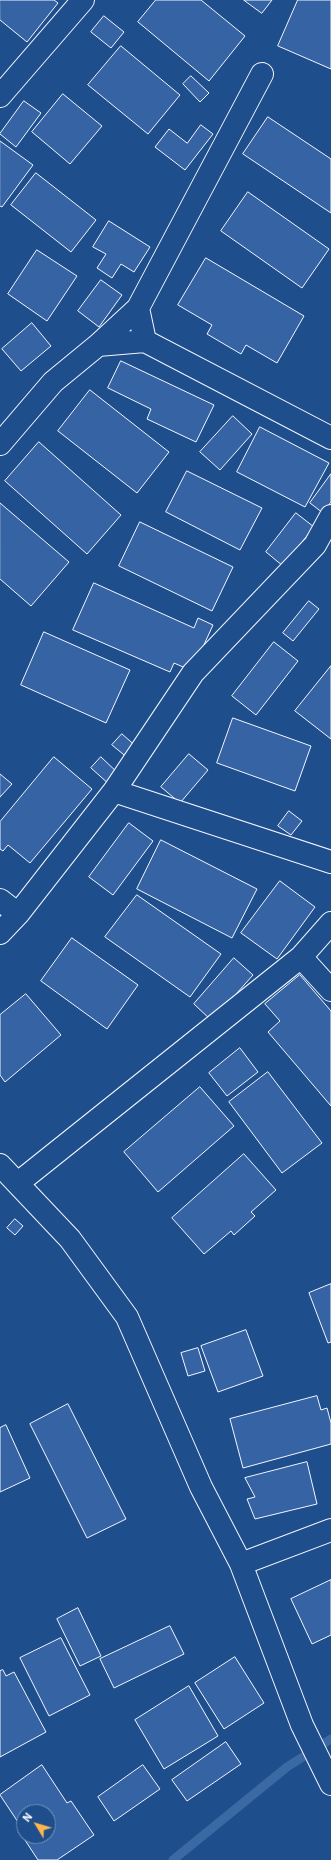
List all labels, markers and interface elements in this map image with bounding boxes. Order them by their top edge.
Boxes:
north arrow [16,1804,56,1844]
text: N [19,1810,35,1825]

